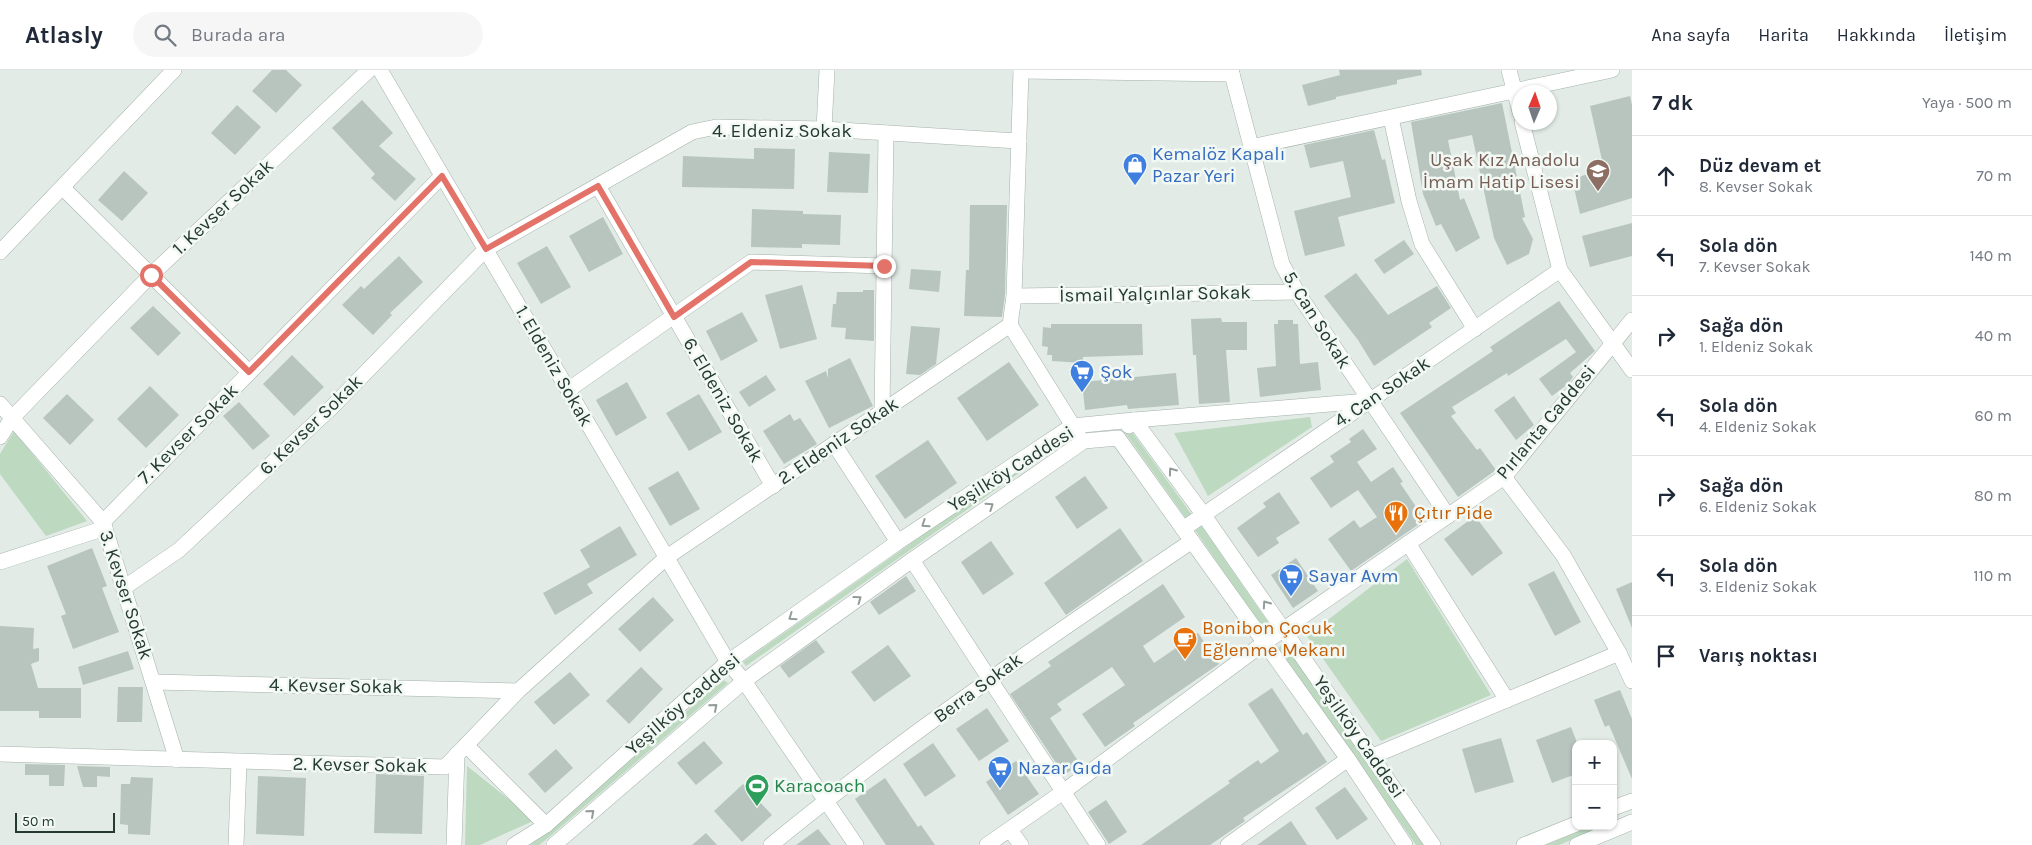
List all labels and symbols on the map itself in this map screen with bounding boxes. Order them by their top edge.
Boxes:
north arrow [1512,85,1557,130]
street label: 4. Eldeniz Sokak [712,120,852,142]
place label: Kemalöz Kapalı Pazar Yeri [1152,143,1285,187]
place label: Uşak Kız Anadolu İmam Hatip Lisesi [1423,149,1580,193]
shop icon: Kemalöz Kapalı Pazar Yeri [1122,152,1148,186]
street label: 1. Kevser Sokak [168,154,278,259]
school or university icon: Uşak Kız Anadolu İmam Hatip Lisesi [1585,158,1611,192]
route end [873,255,896,278]
route start [140,264,163,287]
street label: 5. Can Sokak [1278,267,1356,373]
street label: İsmail Yalçınlar Sokak [1059,281,1251,307]
street label: 1. Eldeniz Sokak [511,302,598,430]
street label: 6. Eldeniz Sokak [678,334,768,466]
street label: 4. Can Sokak [1330,352,1434,432]
supermarket icon: Şok [1069,359,1095,393]
street label: Pırlanta Caddesi [1492,360,1600,484]
place label: Şok [1100,361,1133,383]
street label: 6. Kevser Sokak [255,370,367,480]
street label: 7. Kevser Sokak [133,379,243,489]
street label: 2. Eldeniz Sokak [774,392,903,489]
street label: Yeşilköy Caddesi [944,421,1078,517]
one-way arrow [1169,467,1178,477]
restaurant icon: Çıtır Pide [1383,500,1409,534]
place label: Çıtır Pide [1414,502,1493,524]
one-way arrow [985,503,994,512]
one-way arrow [921,518,931,527]
street label: 3. Kevser Sokak [95,527,157,663]
supermarket icon: Sayar Avm [1278,563,1304,597]
place label: Sayar Avm [1308,565,1398,587]
one-way arrow [852,596,861,605]
one-way arrow [1263,600,1272,609]
one-way arrow [788,611,798,620]
place label: Bonibon Çocuk Eğlenme Mekanı [1202,617,1346,661]
cafe icon: Bonibon Çocuk Eğlenme Mekanı [1172,626,1198,660]
street label: Yeşilköy Caddesi [621,648,745,760]
street label: Berra Sokak [929,648,1027,727]
street label: Yeşilköy Caddesi [1309,672,1409,802]
street label: 4. Kevser Sokak [269,674,404,698]
one-way arrow [708,705,717,713]
street label: 2. Kevser Sokak [293,753,428,777]
supermarket icon: Nazar Gıda [987,755,1013,789]
place label: Nazar Gıda [1018,757,1112,779]
sports icon: Karacoach [744,773,770,807]
place label: Karacoach [774,775,865,797]
scale bar [15,810,115,833]
one-way arrow [585,810,594,819]

